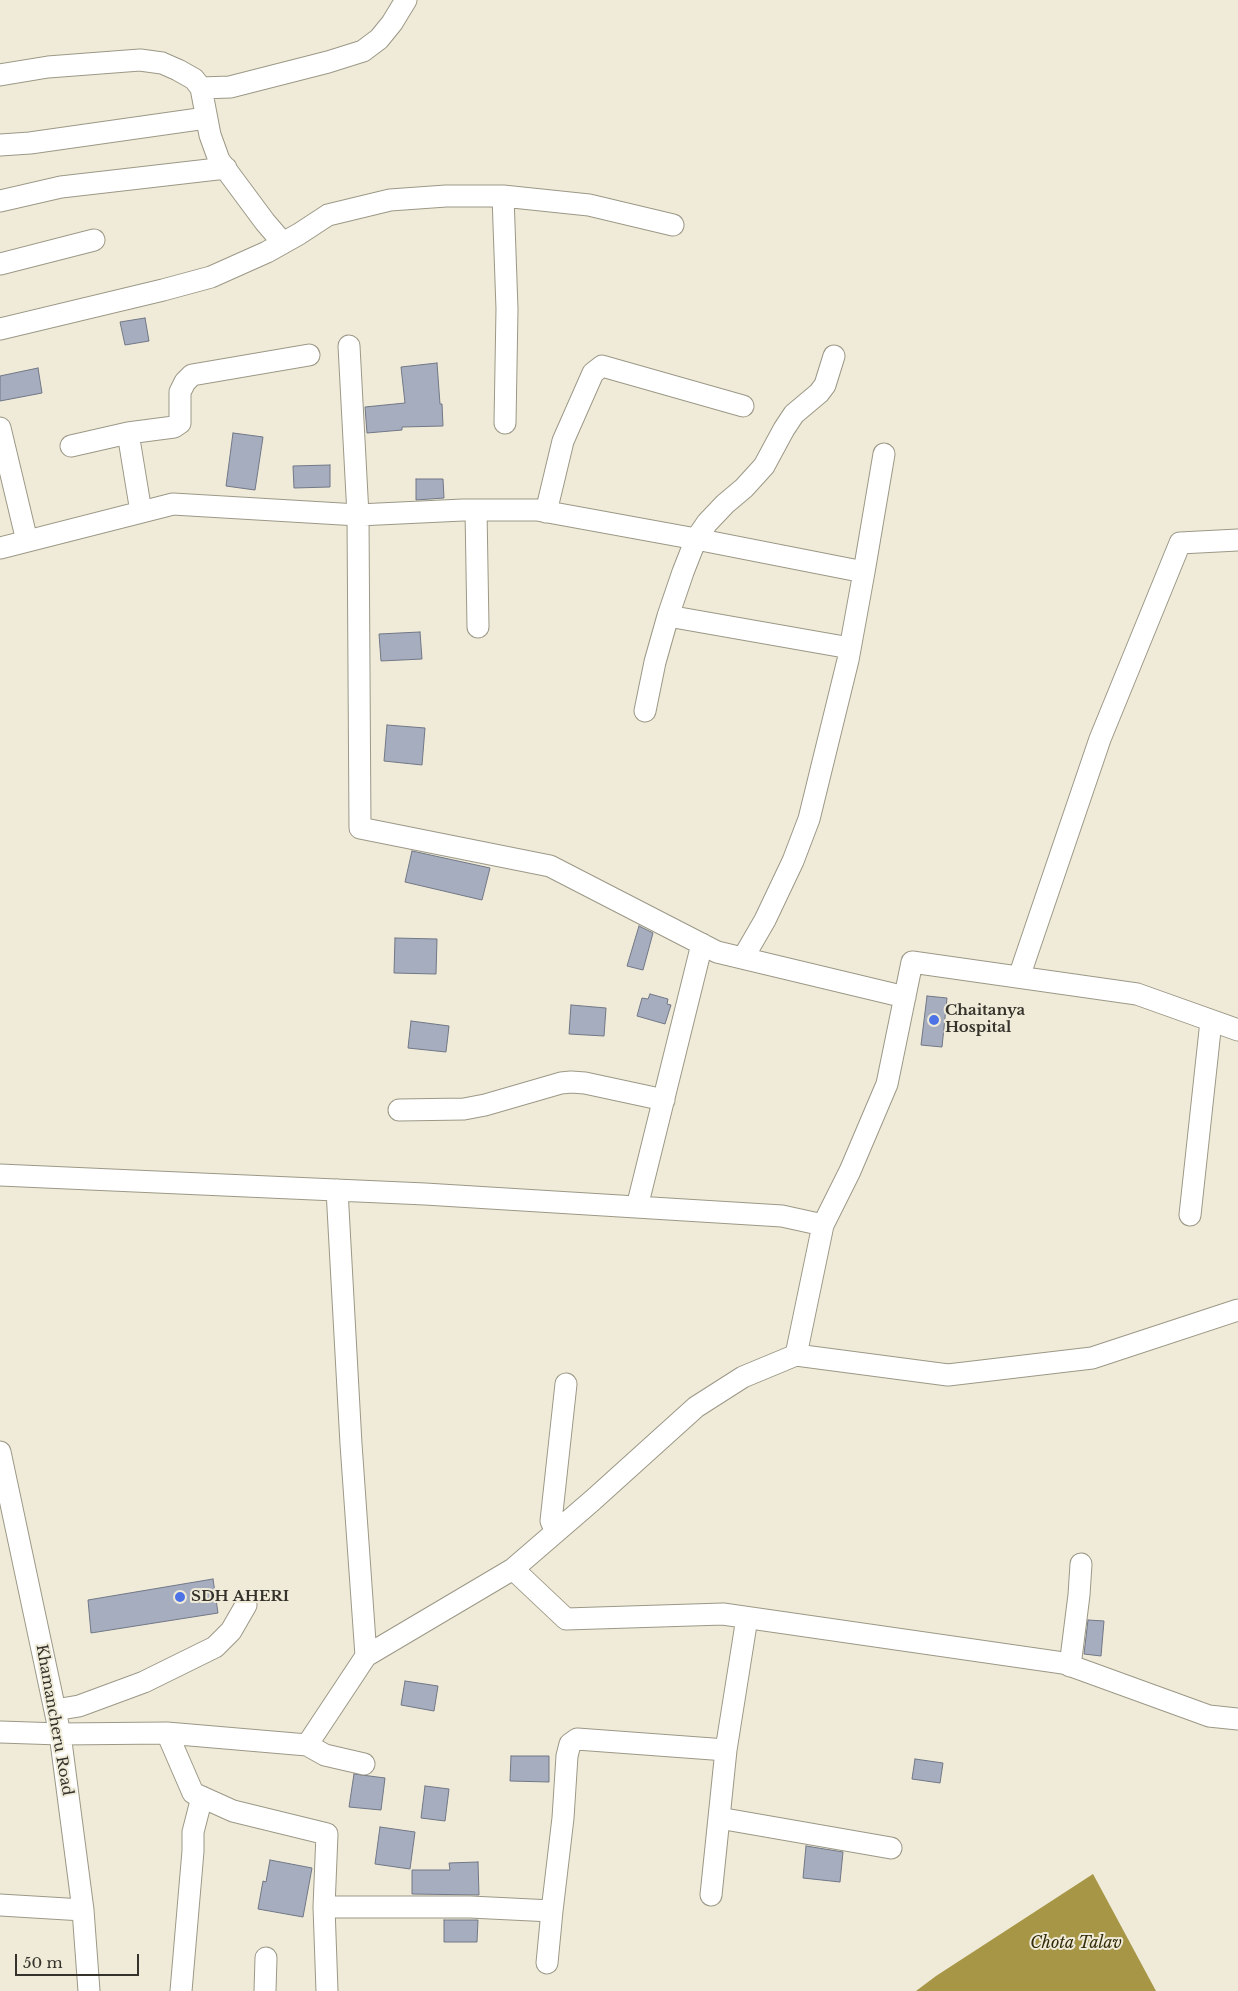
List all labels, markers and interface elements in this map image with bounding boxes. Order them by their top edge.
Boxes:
place label: Chaitanya Hospital [945,1002,1025,1037]
marker: Chaitanya Hospital [927,1013,941,1027]
place label: SDH AHERI [191,1588,289,1606]
marker: SDH AHERI [173,1590,187,1604]
street label: Khamancheru Road [32,1643,76,1797]
water label: Chota Talav [1030,1933,1122,1953]
scale bar [18,1944,141,1976]
text: 50 m [23,1953,63,1972]

